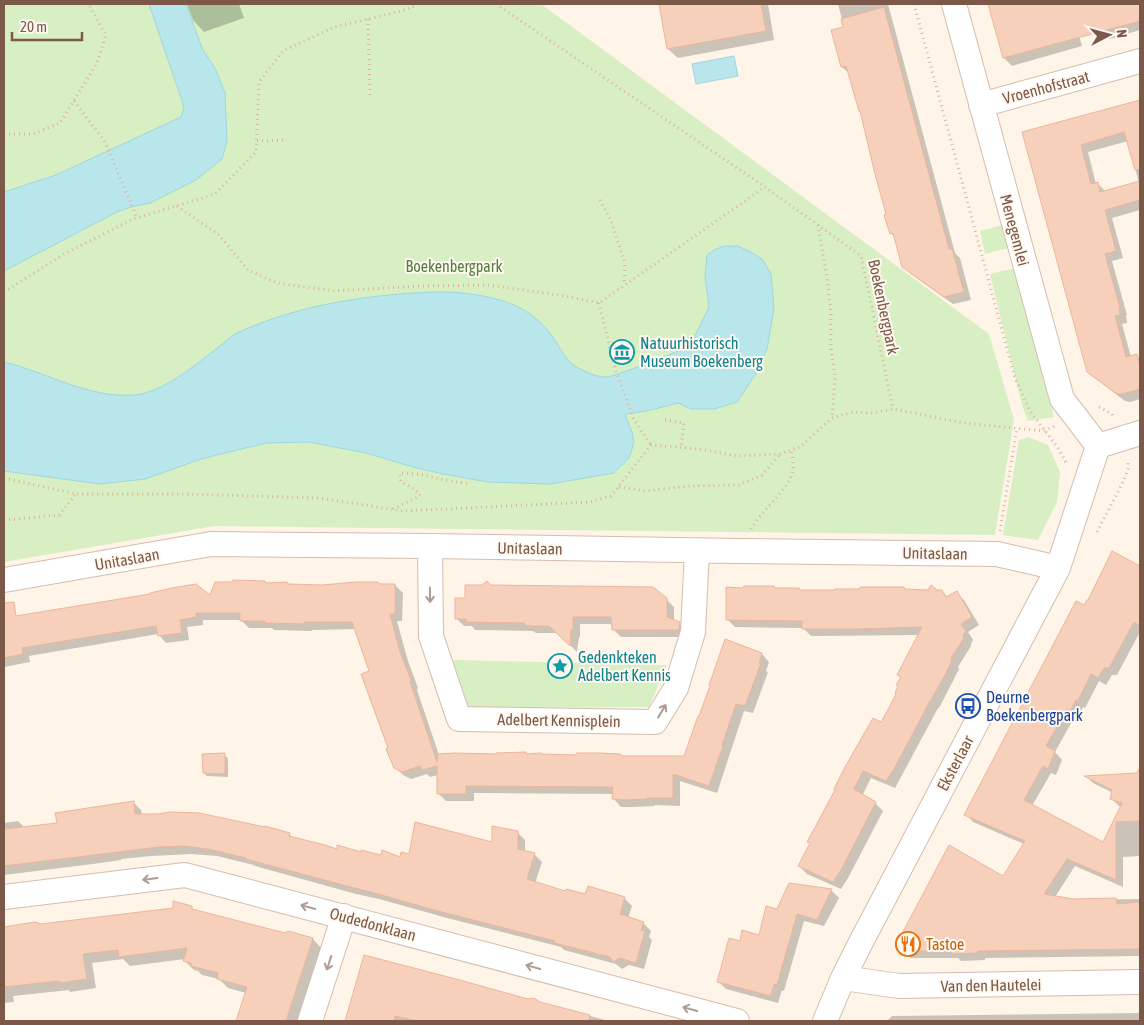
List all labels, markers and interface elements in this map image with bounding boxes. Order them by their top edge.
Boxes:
scale bar [12,10,82,42]
north arrow [1084,10,1134,60]
text: 20 m [20,18,47,35]
text: N [1114,29,1130,39]
street label: Vroenhofstraat [1001,67,1092,107]
street label: Menegemlei [996,192,1033,268]
park label: Boekenbergpark [406,257,502,276]
street label: Boekenbergpark [864,258,903,356]
place label: Natuurhistorisch Museum Boekenberg [640,334,763,371]
museum icon: Natuurhistorisch Museum Boekenberg [609,339,635,365]
street label: Unitaslaan [497,538,563,558]
street label: Unitaslaan [902,543,968,563]
street label: Unitaslaan [93,544,161,574]
one-way arrow [425,586,435,602]
place label: Gedenkteken Adelbert Kennis [578,648,671,684]
place icon: Gedenkteken Adelbert Kennis [547,653,573,679]
place label: Deurne Boekenbergpark [986,688,1083,725]
bus stop icon: Deurne Boekenbergpark [955,693,981,719]
one-way arrow [656,704,667,718]
street label: Adelbert Kennisplein [497,710,621,731]
street label: Eksterlaar [933,732,977,794]
one-way arrow [142,874,158,884]
one-way arrow [300,901,316,911]
street label: Oudedonklaan [328,904,418,944]
restaurant icon: Tastoe [895,931,921,957]
place label: Tastoe [926,935,964,953]
one-way arrow [324,954,334,970]
one-way arrow [525,961,541,971]
street label: Van den Hautelei [940,975,1042,995]
one-way arrow [682,1003,698,1013]

